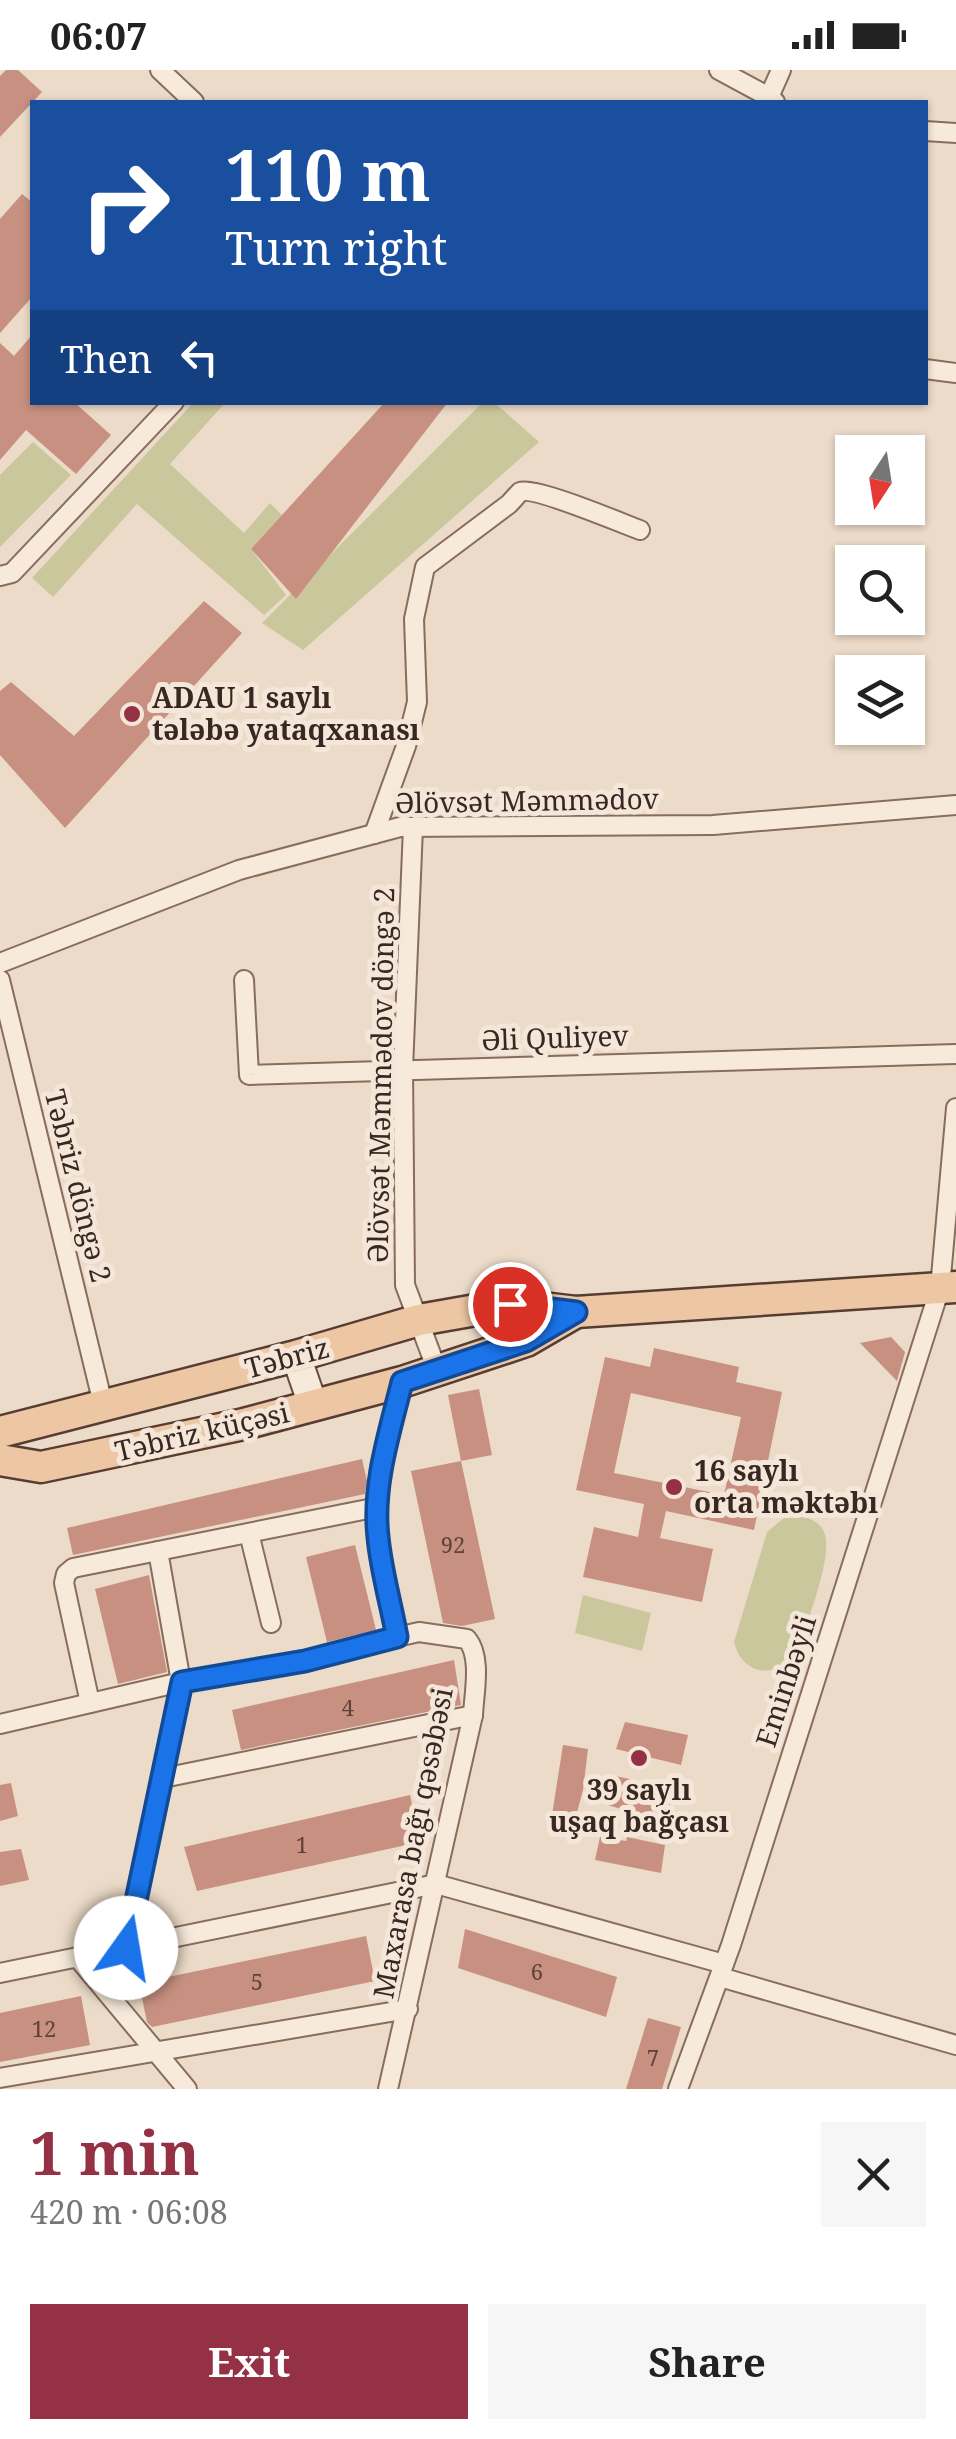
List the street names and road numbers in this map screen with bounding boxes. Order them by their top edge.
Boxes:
street label: Əlövsət Məmmədov [395,779,660,821]
street label: Əlövsət Məmmədov döngə 2 [358,887,402,1263]
street label: Əli Quliyev [481,1015,630,1059]
street label: Təbriz döngə 2 [37,1085,121,1286]
street label: Təbriz [240,1328,333,1386]
street label: Təbriz küçəsi [111,1393,293,1470]
street label: Eminbəyli [746,1610,824,1752]
street label: Maxarasa bağı qəsəbəsi [363,1684,461,2001]

